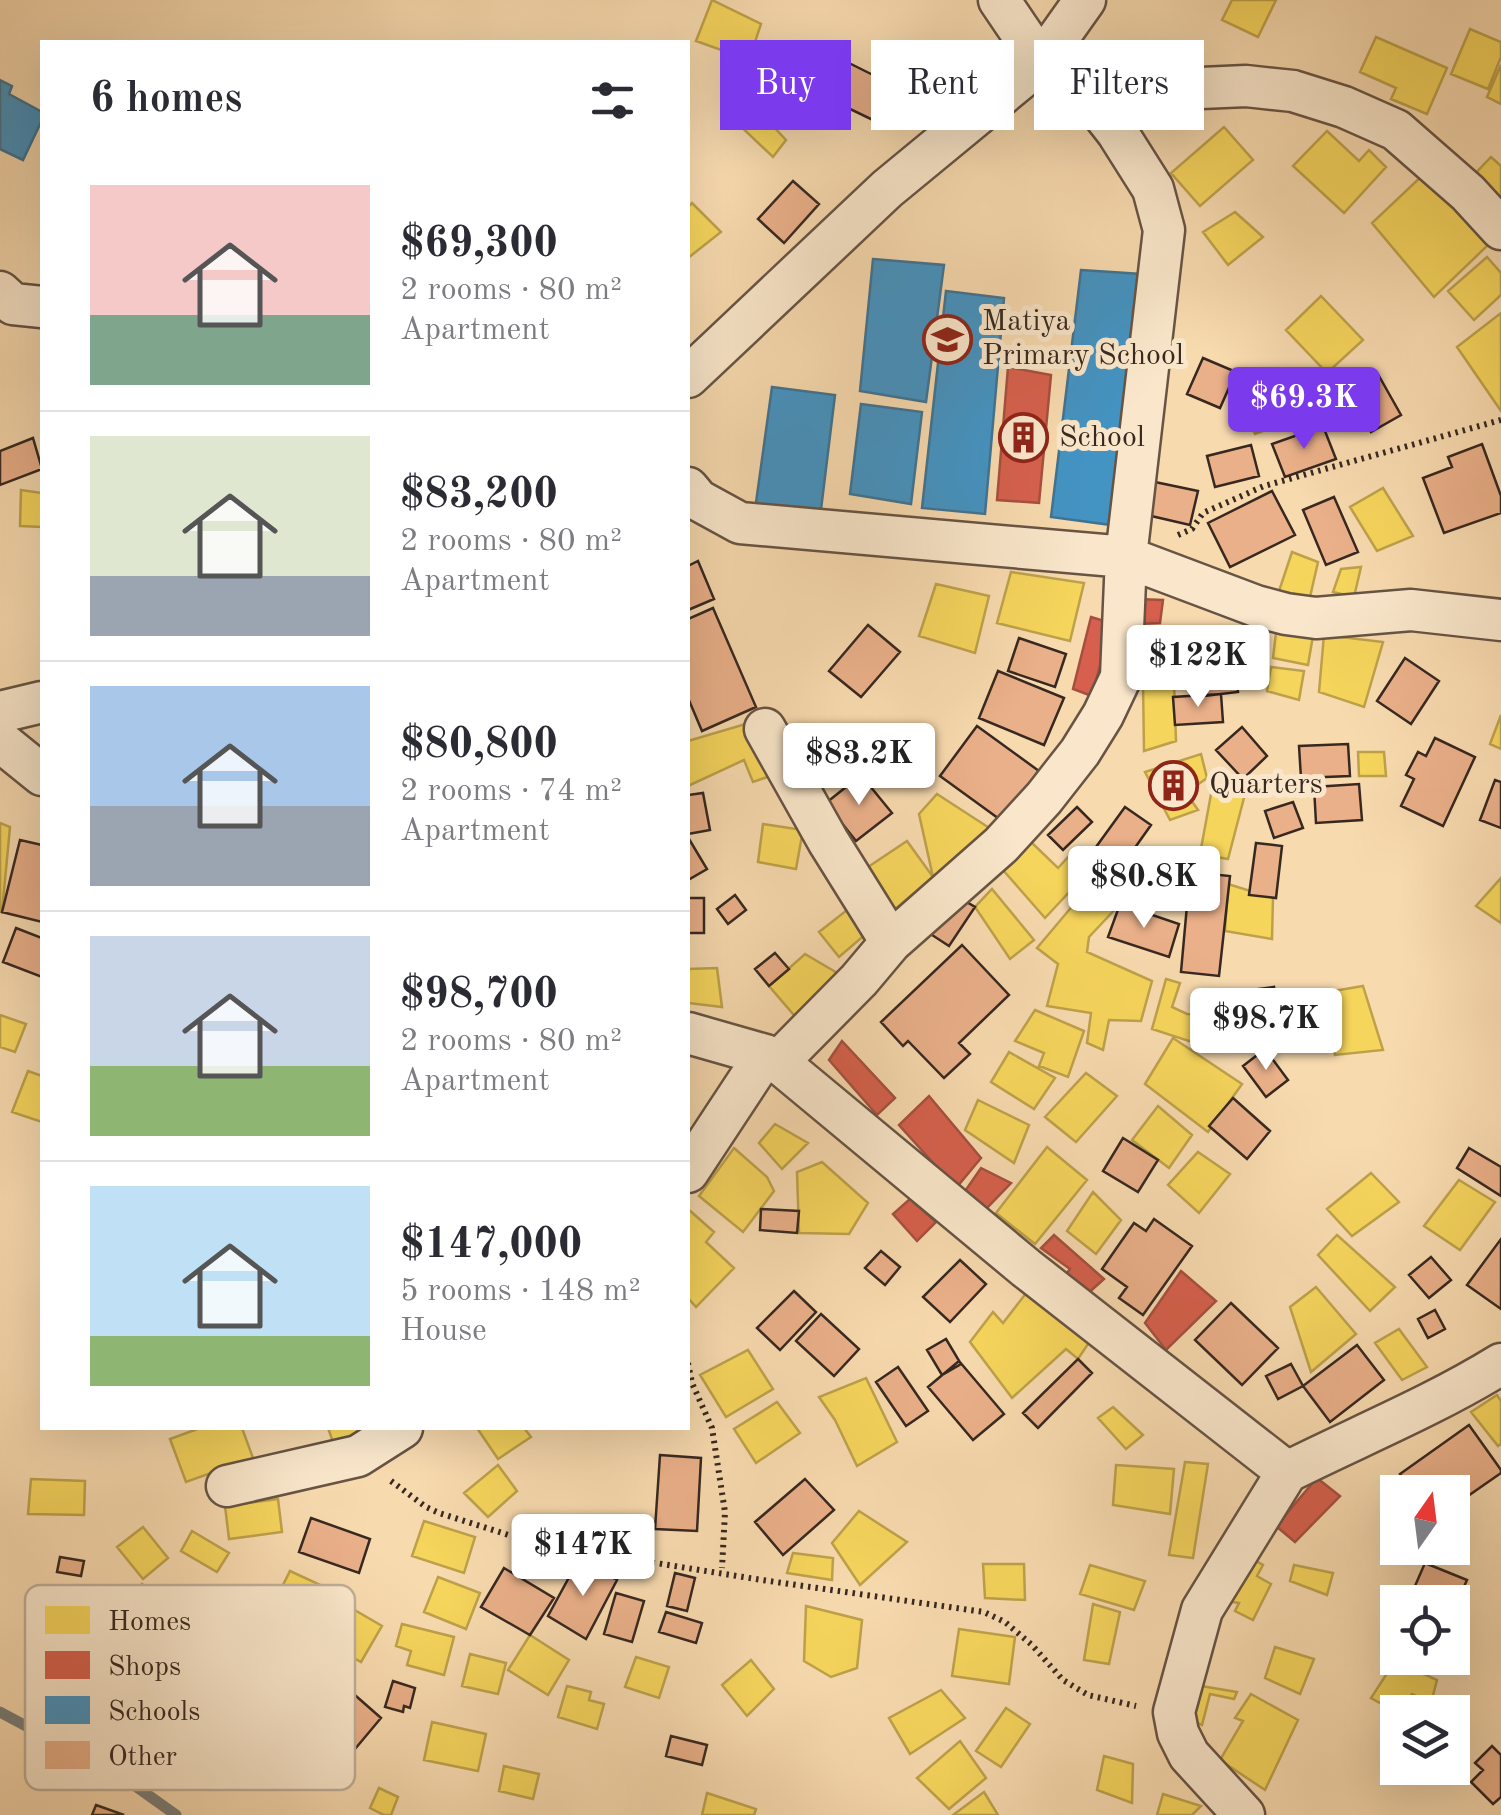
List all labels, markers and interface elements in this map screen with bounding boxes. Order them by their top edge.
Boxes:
chip: Buy [720,40,851,130]
chip: Rent [871,40,1014,130]
chip: Filters [1034,40,1204,130]
icon: filters [585,73,640,128]
text: 6 homes [90,79,242,121]
text: $69,300 [400,224,558,266]
icon: home [170,225,290,345]
text: 2 rooms · 80 m² [400,275,622,307]
place label: Matiya Primary School [982,307,1184,371]
school or university icon: Matiya Primary School [921,313,973,365]
text: Apartment [400,315,550,347]
pin: $69.3K [1223,367,1385,452]
text: $69.3K [1250,383,1358,415]
building icon: School [998,412,1050,464]
place label: School [1059,423,1145,453]
text: $83,200 [400,475,558,517]
icon: home [170,476,290,596]
text: 2 rooms · 80 m² [400,526,622,558]
text: Apartment [400,566,550,598]
pin: $122K [1128,625,1268,710]
text: $122K [1149,641,1247,673]
pin: $83.2K [778,723,940,808]
text: $80,800 [400,725,558,767]
icon: home [170,726,290,846]
text: $83.2K [805,739,913,771]
building icon: Quarters [1148,759,1200,811]
place label: Quarters [1209,770,1323,800]
text: 2 rooms · 74 m² [400,776,622,808]
text: Apartment [400,816,550,848]
pin: $80.8K [1063,846,1225,931]
text: $80.8K [1090,862,1198,894]
text: $98,700 [400,975,558,1017]
icon: home [170,976,290,1096]
pin: $98.7K [1185,988,1347,1073]
text: $98.7K [1212,1004,1320,1036]
text: 2 rooms · 80 m² [400,1026,622,1058]
text: Apartment [400,1066,550,1098]
text: $147,000 [400,1225,582,1267]
icon: home [170,1226,290,1346]
text: 5 rooms · 148 m² [400,1276,641,1308]
text: House [400,1316,487,1348]
north arrow [1380,1475,1470,1565]
map controls [1380,1475,1470,1785]
pin: $147K [513,1514,653,1599]
text: $147K [534,1530,632,1562]
legend [25,1585,355,1790]
button: locate [1380,1585,1470,1675]
text: Homes [108,1609,191,1637]
text: Shops [108,1654,181,1682]
button: layers [1380,1695,1470,1785]
text: Schools [108,1699,200,1727]
text: Other [108,1744,177,1772]

